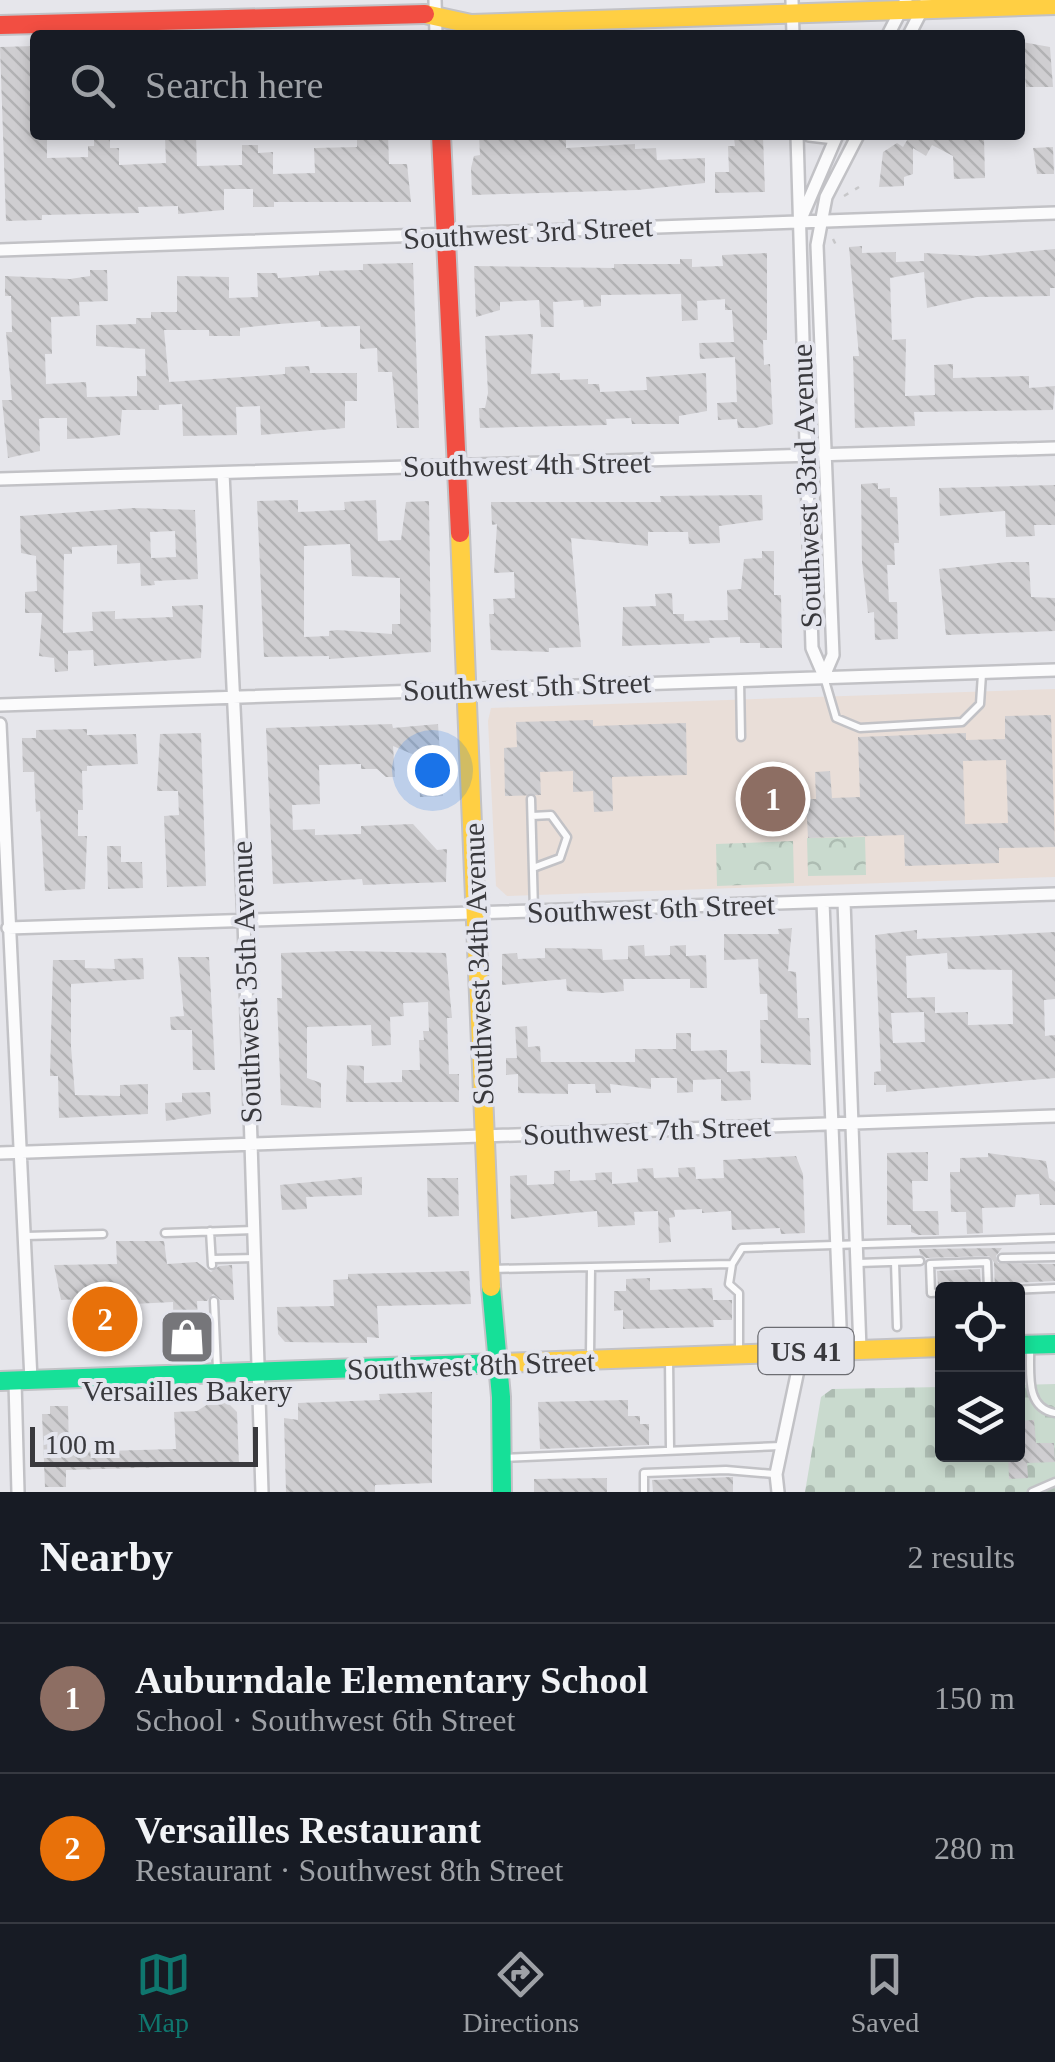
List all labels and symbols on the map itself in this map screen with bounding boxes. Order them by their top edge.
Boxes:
street label: Southwest 3rd Street [402,209,654,255]
street label: Southwest 33rd Avenue [785,343,827,629]
street label: Southwest 4th Street [403,445,652,483]
street label: Southwest 5th Street [402,665,652,707]
your location [407,745,458,796]
pin: 1 [740,762,806,836]
street label: Southwest 34th Avenue [457,822,499,1106]
street label: Southwest 35th Avenue [225,840,267,1124]
street label: Southwest 6th Street [526,887,776,929]
street label: Southwest 7th Street [522,1109,772,1151]
pin: 2 [72,1282,138,1356]
shop icon: Versailles Bakery [157,1307,217,1367]
road number: US 41 [758,1328,854,1374]
street label: Southwest 8th Street [346,1344,596,1386]
place label: Versailles Bakery [82,1374,292,1407]
scale bar [30,1422,258,1466]

